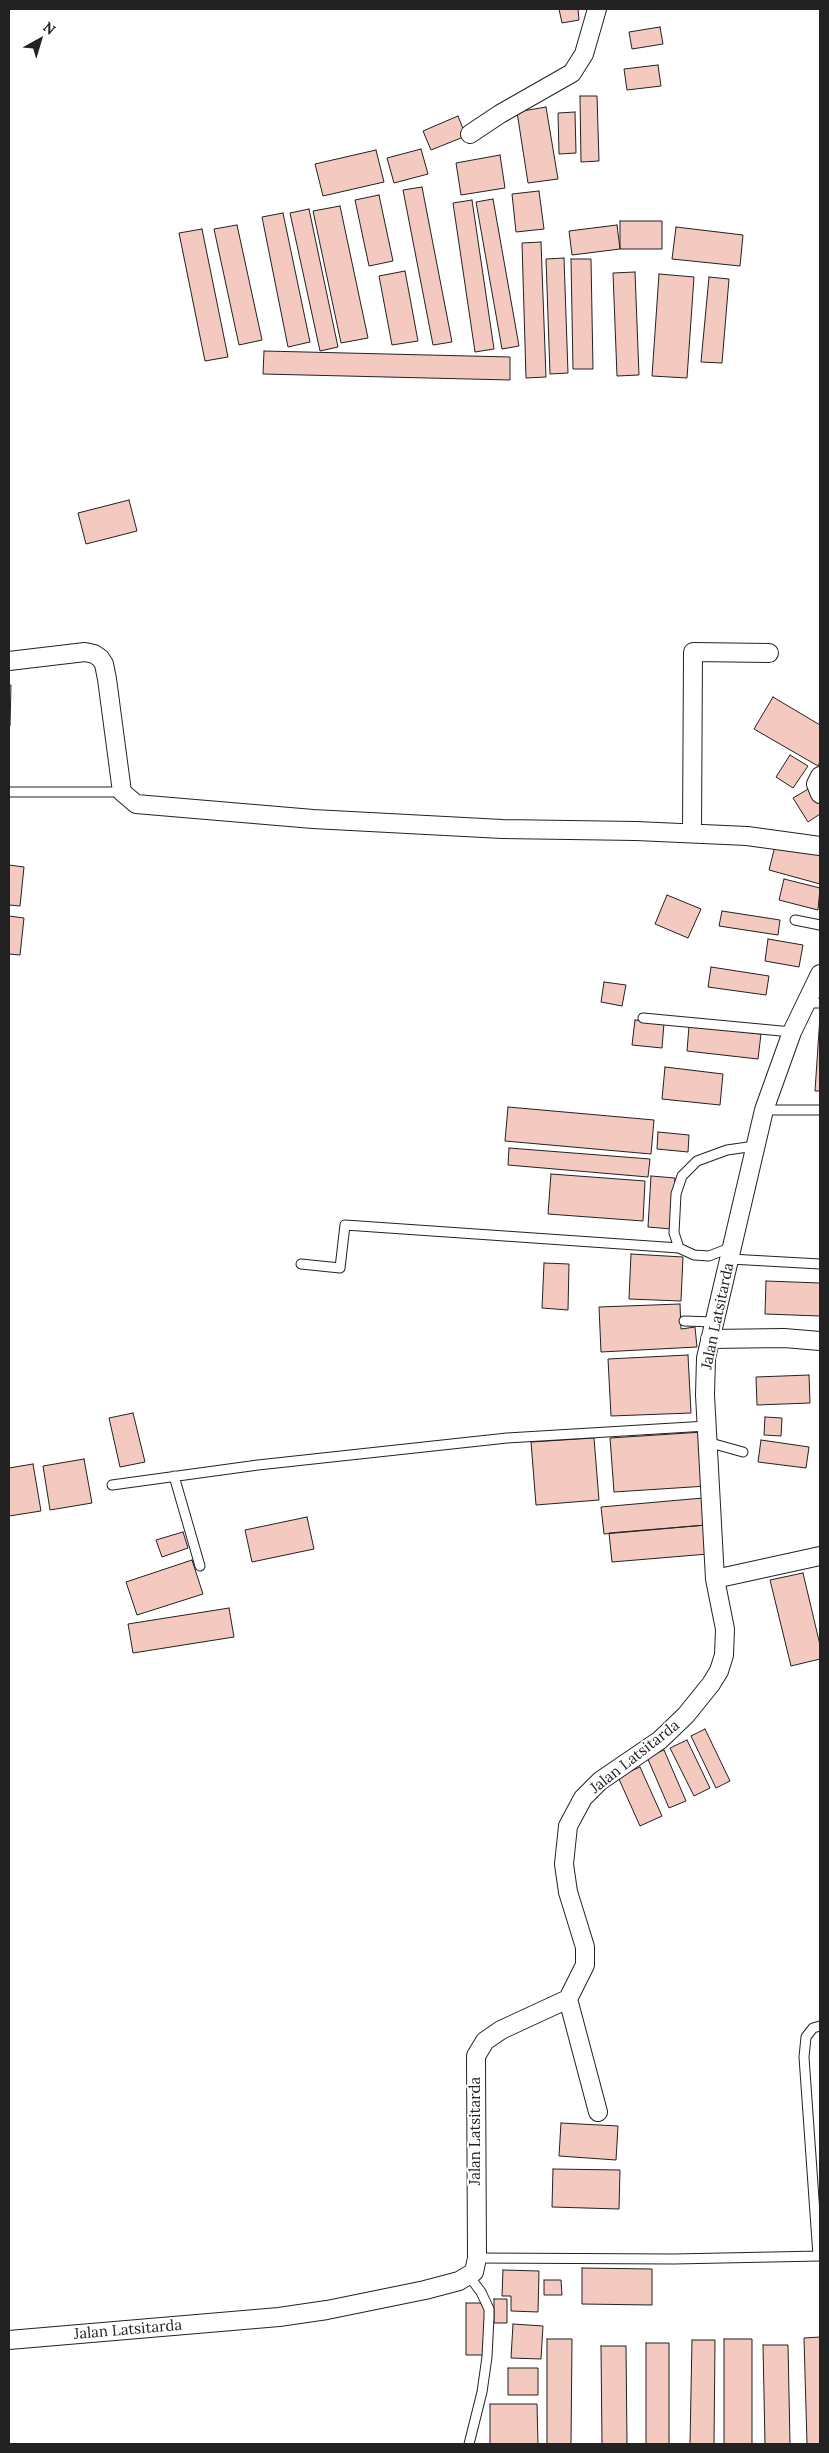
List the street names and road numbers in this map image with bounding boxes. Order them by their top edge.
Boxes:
street label: Jalan Latsitarda [698,1261,738,1371]
street label: Jalan Latsitarda [587,1717,683,1797]
street label: Jalan Latsitarda [467,2077,485,2185]
street label: Jalan Latsitarda [73,2316,183,2344]

